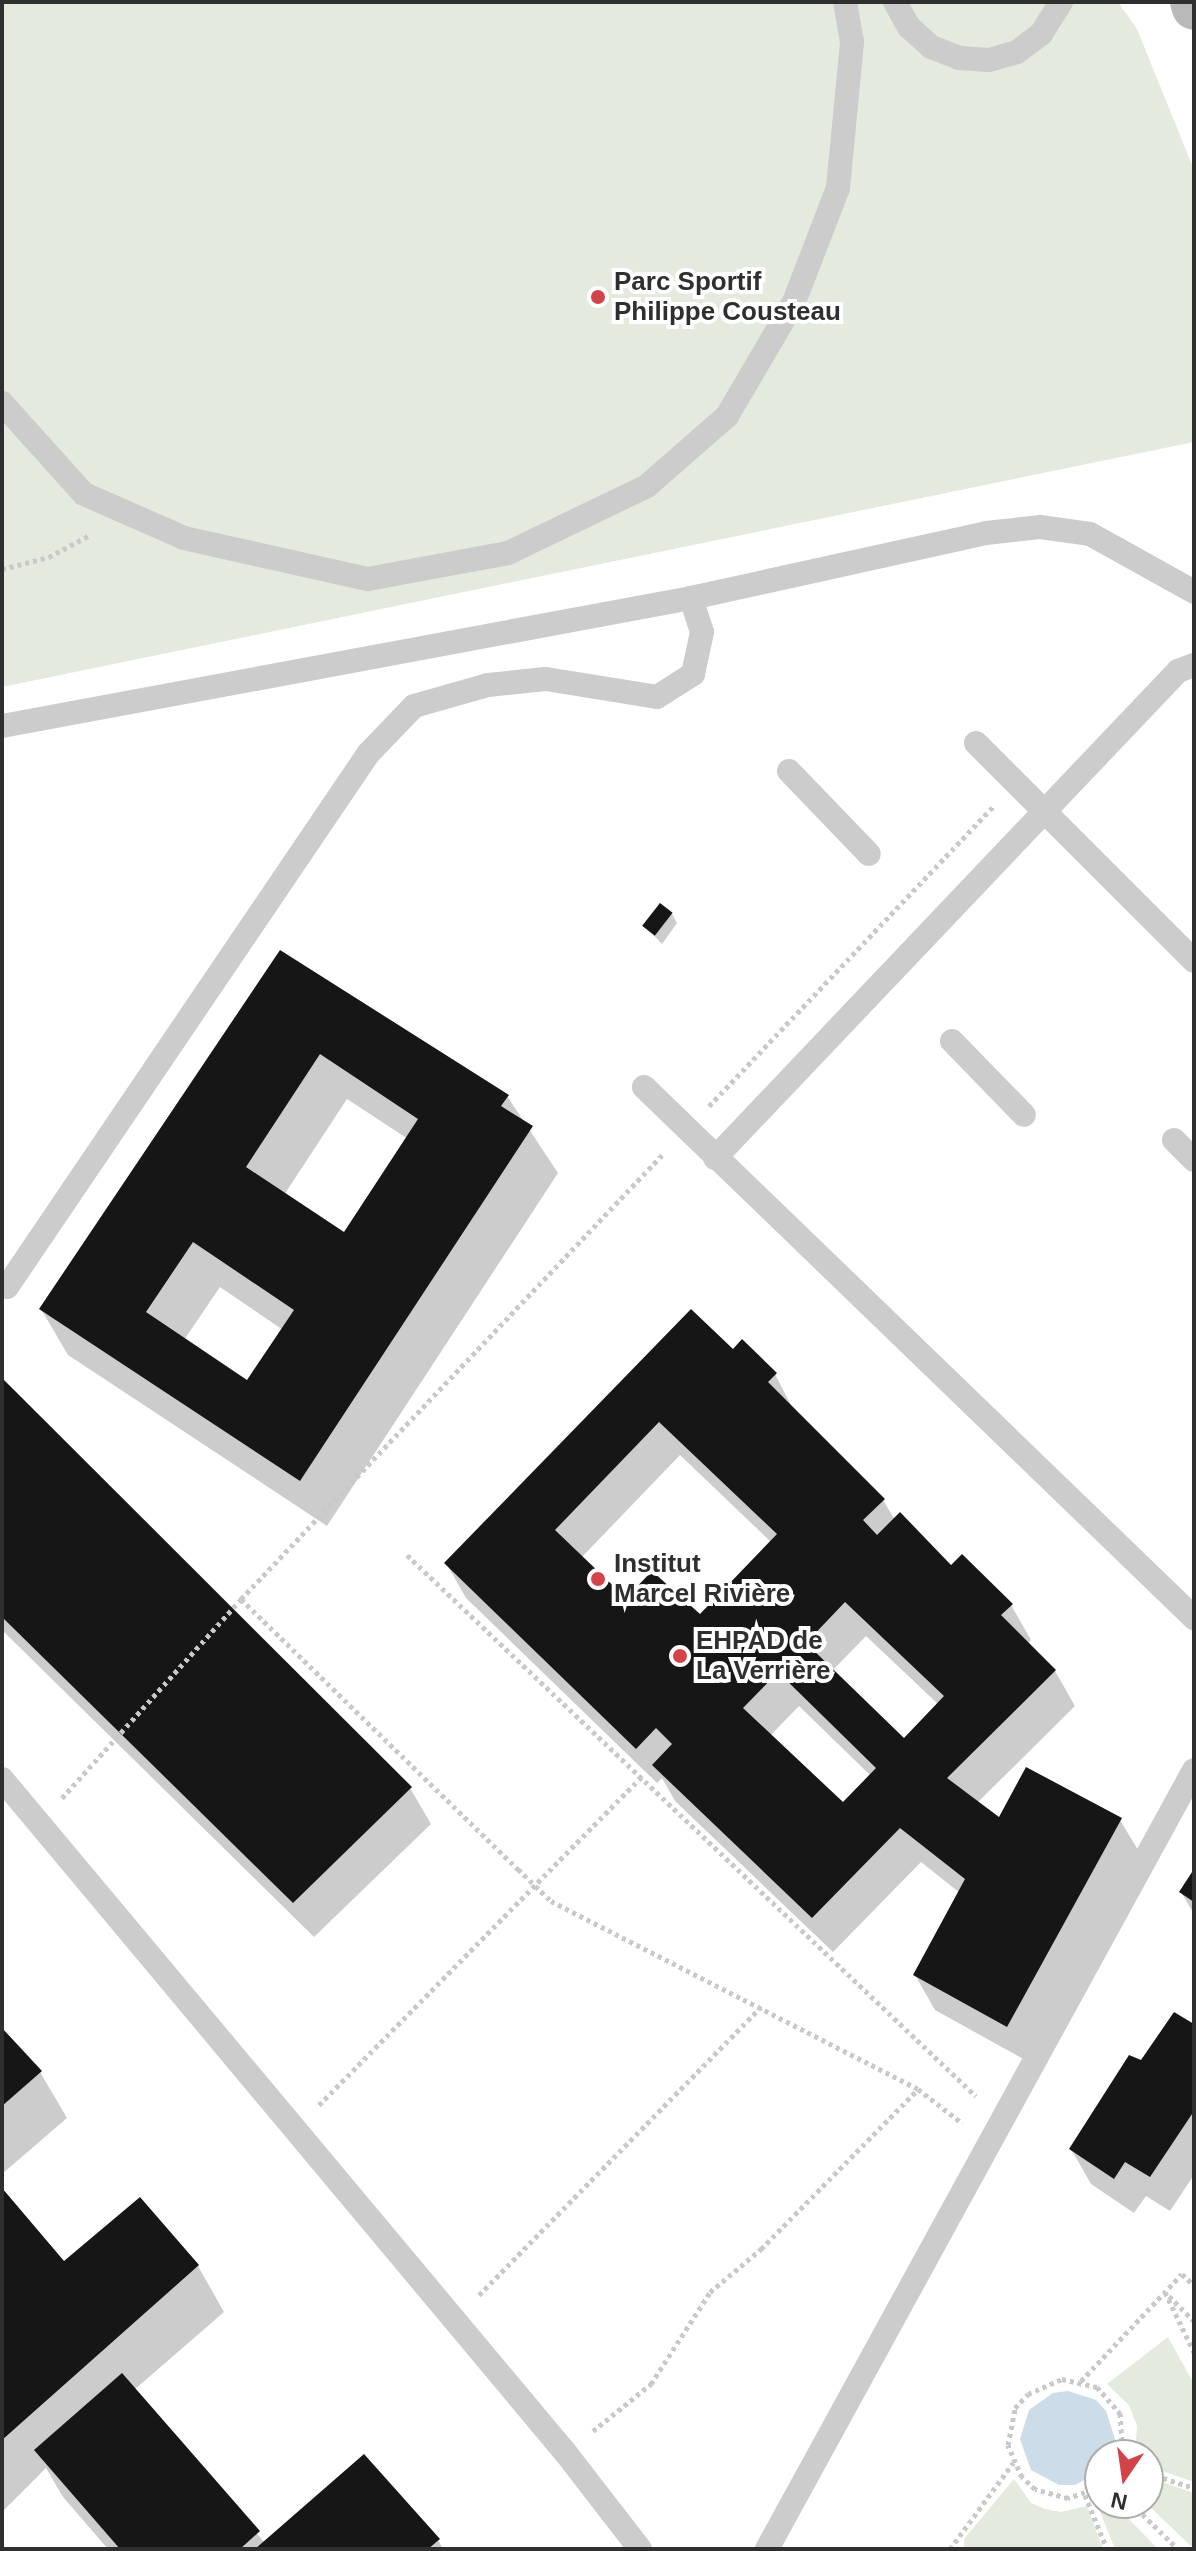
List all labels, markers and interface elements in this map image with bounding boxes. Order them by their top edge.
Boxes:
place label: Parc Sportif Philippe Cousteau [614,266,841,328]
marker: Parc Sportif Philippe Cousteau [589,288,607,306]
place label: Institut Marcel Rivière [614,1548,790,1610]
marker: Institut Marcel Rivière [589,1570,607,1588]
place label: EHPAD de La Verrière [696,1625,830,1686]
marker: EHPAD de La Verrière [671,1647,689,1665]
north arrow [1084,2439,1164,2519]
text: N [1108,2487,1129,2515]

